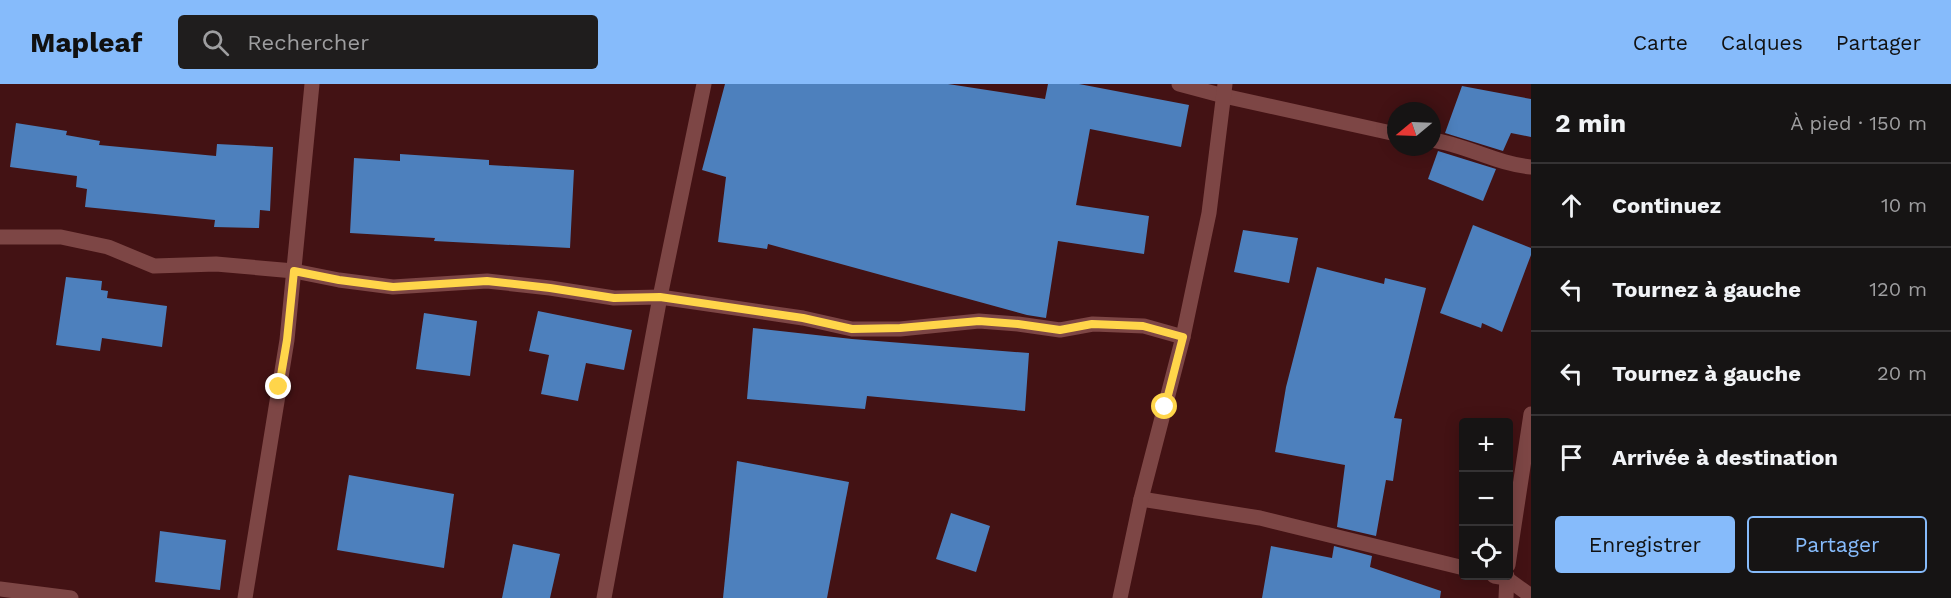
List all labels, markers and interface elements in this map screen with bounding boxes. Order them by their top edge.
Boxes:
search box [178,15,598,69]
text: Mapleaf [30,26,142,59]
icon: search [199,26,232,59]
text: Rechercher [247,30,369,55]
text: Carte [1633,30,1688,55]
text: Calques [1721,30,1803,55]
text: Partager [1836,30,1921,55]
north arrow [1387,102,1441,156]
text: 2 min [1555,108,1626,138]
text: À pied · 150 m [1790,111,1927,135]
icon: ahead [1555,189,1588,222]
text: Continuez [1612,193,1721,218]
text: 10 m [1881,193,1927,217]
icon: left [1555,273,1588,306]
text: Tournez à gauche [1612,277,1801,302]
text: 120 m [1869,277,1927,301]
icon: left [1555,357,1588,390]
text: Tournez à gauche [1612,361,1801,386]
text: 20 m [1877,361,1927,385]
route end [265,373,291,399]
route start [1151,393,1177,419]
map controls [1459,418,1513,580]
button: + [1459,418,1513,472]
icon: arrive [1555,441,1588,474]
text: Arrivée à destination [1612,445,1838,470]
button: − [1459,472,1513,526]
button: Enregistrer [1555,516,1735,573]
button: Partager [1747,516,1927,573]
button: locate [1459,526,1513,580]

